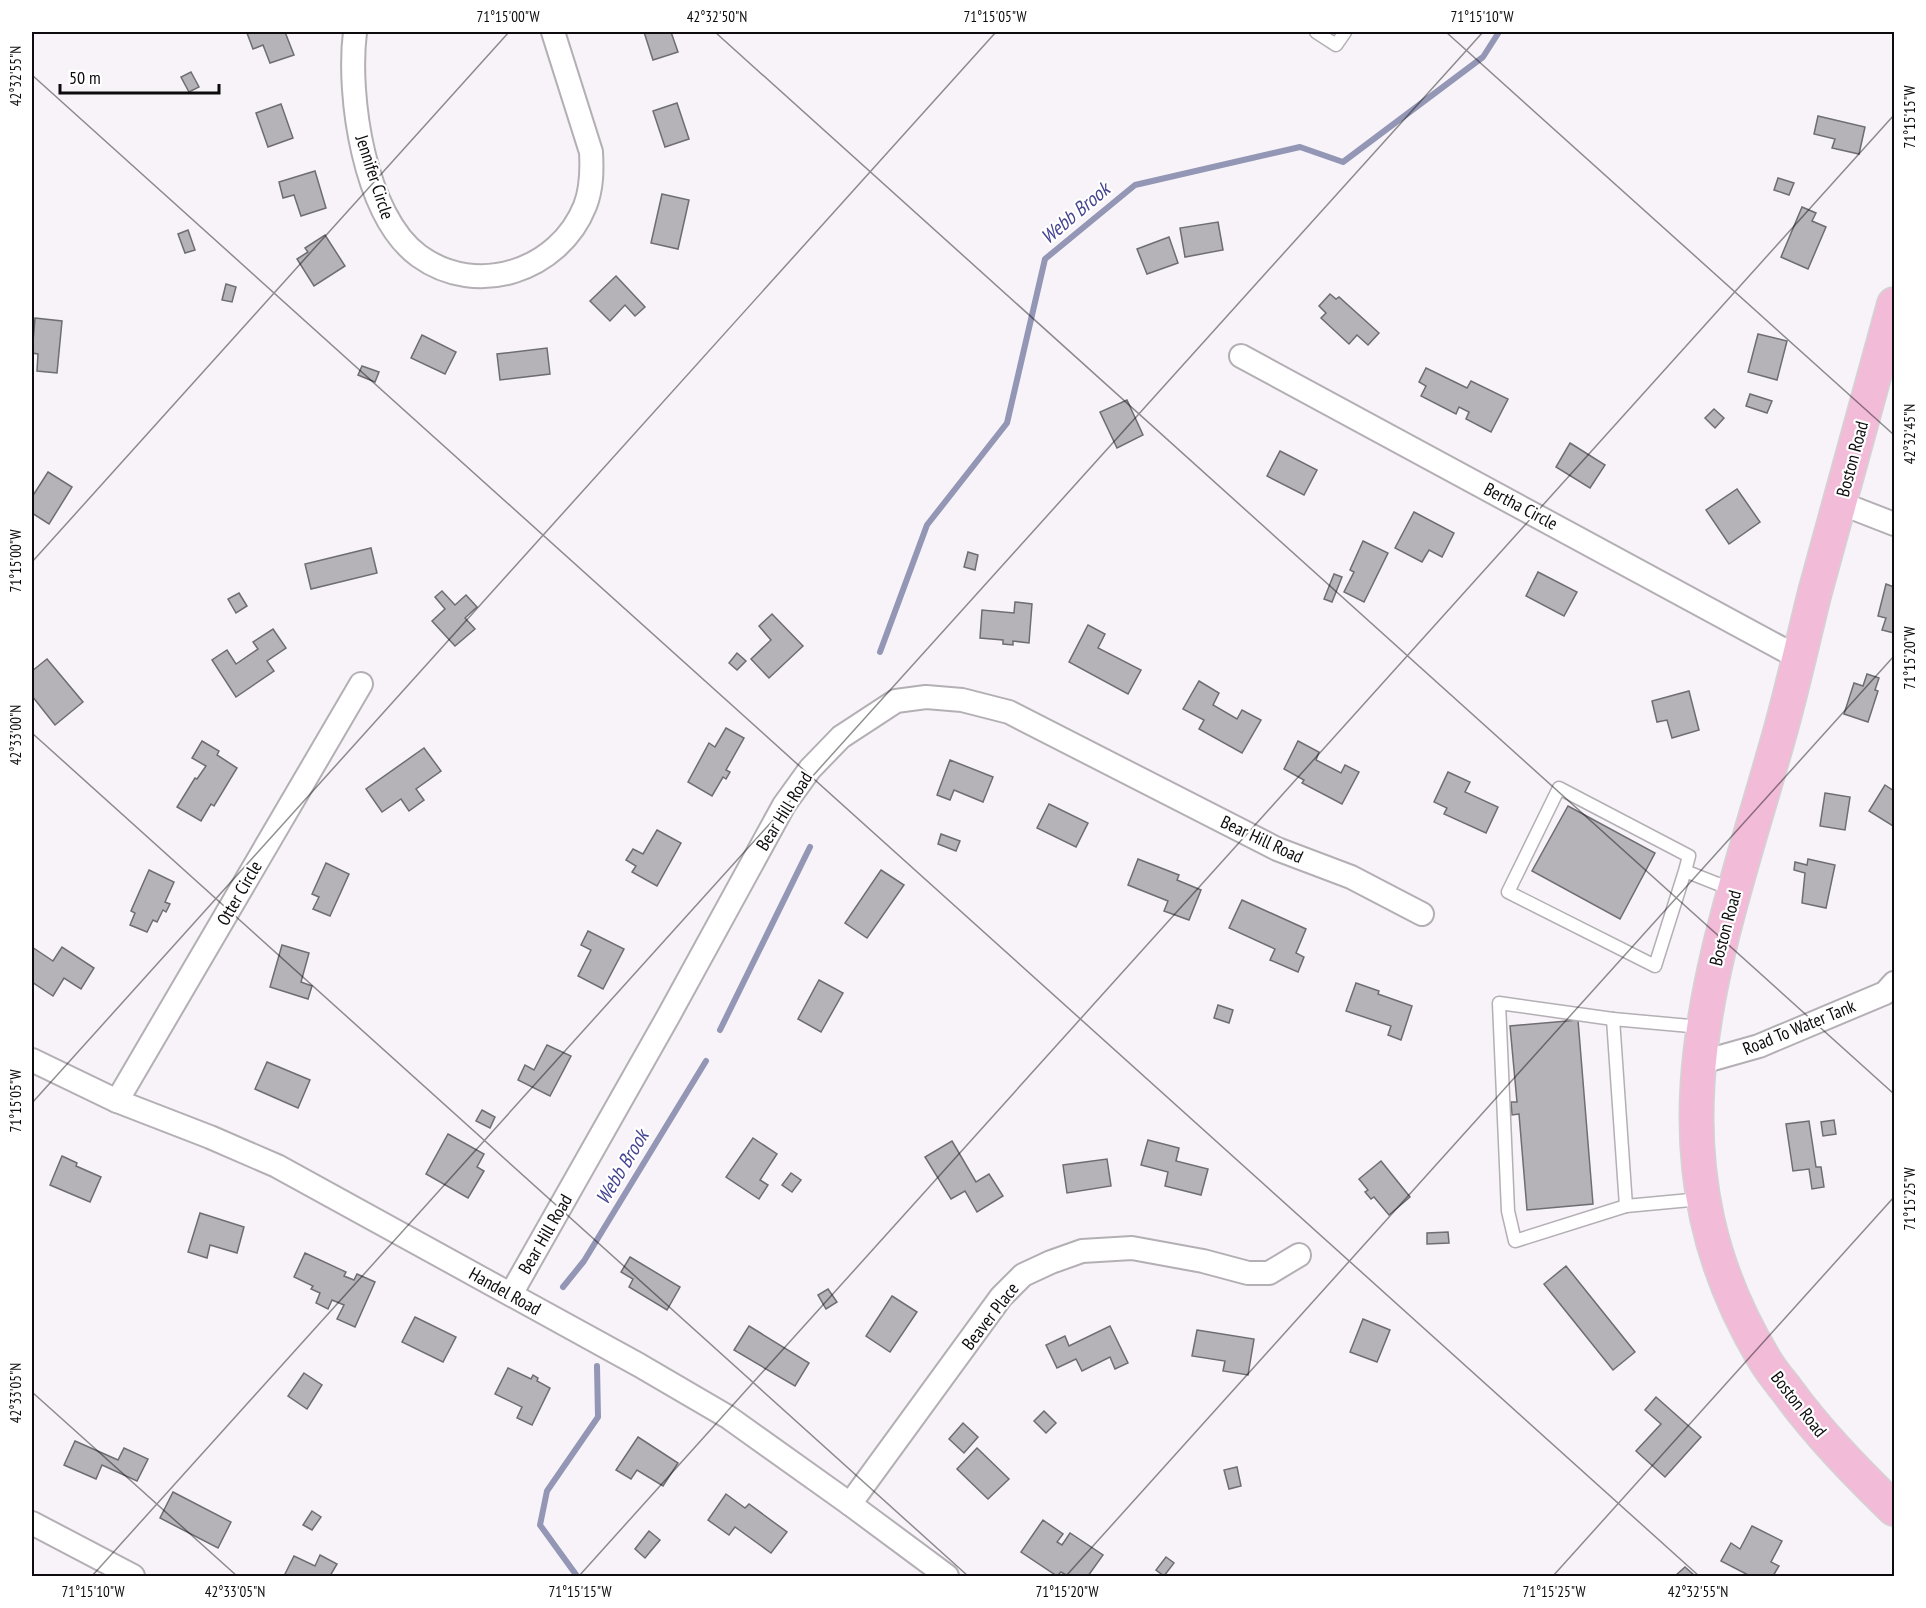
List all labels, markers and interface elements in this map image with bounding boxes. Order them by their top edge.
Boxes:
text: 71°15'00"W [476,7,540,26]
text: 42°32'50"N [687,7,747,26]
text: 71°15'05"W [963,7,1027,26]
text: 71°15'10"W [1450,7,1514,26]
text: 42°32'55"N [6,46,25,106]
scale bar [60,57,219,95]
text: 50 m [69,66,101,89]
text: 71°15'15"W [1900,85,1919,149]
street label: Jennifer Circle [350,131,399,222]
water label: Webb Brook [1035,175,1117,249]
text: 42°32'45"N [1900,404,1919,464]
street label: Boston Road [1831,419,1873,499]
street label: Bertha Circle [1480,477,1562,535]
text: 71°15'00"W [6,529,25,593]
text: 71°15'20"W [1900,626,1919,690]
text: 42°33'00"N [6,705,25,765]
street label: Bear Hill Road [751,767,817,855]
street label: Bear Hill Road [1217,810,1307,868]
street label: Otter Circle [211,857,267,929]
street label: Boston Road [1704,888,1746,968]
street label: Road To Water Tank [1739,994,1859,1060]
text: 71°15'05"W [6,1069,25,1133]
water label: Webb Brook [590,1123,656,1209]
text: 71°15'25"W [1900,1167,1919,1231]
street label: Bear Hill Road [513,1190,577,1278]
street label: Handel Road [465,1262,545,1320]
street label: Beaver Place [957,1278,1023,1354]
text: 42°33'05"N [6,1363,25,1423]
street label: Boston Road [1766,1366,1832,1442]
text: 71°15'10"W [61,1582,125,1601]
text: 42°33'05"N [205,1582,265,1601]
text: 71°15'15"W [548,1582,612,1601]
text: 71°15'20"W [1035,1582,1099,1601]
text: 71°15'25"W [1522,1582,1586,1601]
text: 42°32'55"N [1668,1582,1728,1601]

